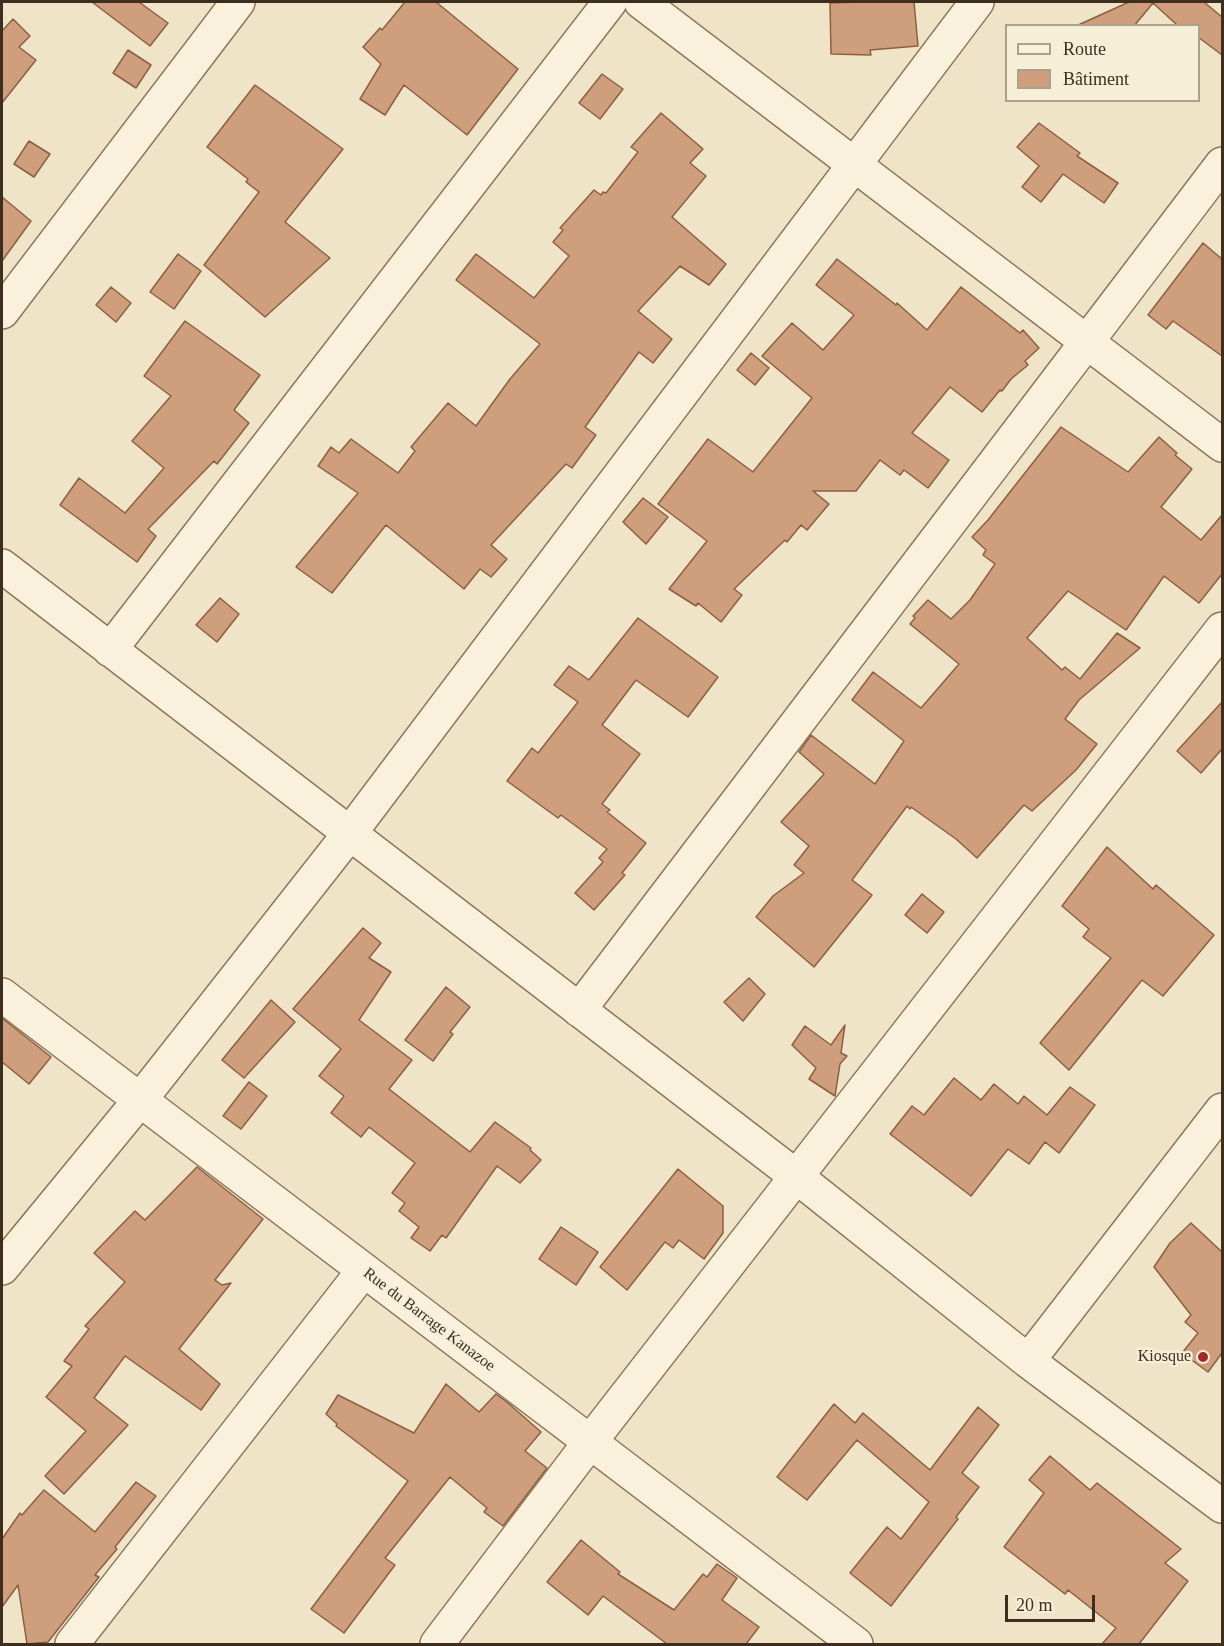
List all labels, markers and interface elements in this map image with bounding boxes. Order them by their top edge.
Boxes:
legend [1005,24,1200,102]
text: Route [1063,39,1106,59]
text: Bâtiment [1063,69,1129,89]
street label: Rue du Barrage Kanazoe [359,1264,499,1376]
place label: Kiosque [1138,1347,1191,1367]
marker: Kiosque [1196,1350,1210,1364]
scale bar [1008,1583,1098,1621]
text: 20 m [1016,1595,1053,1615]

